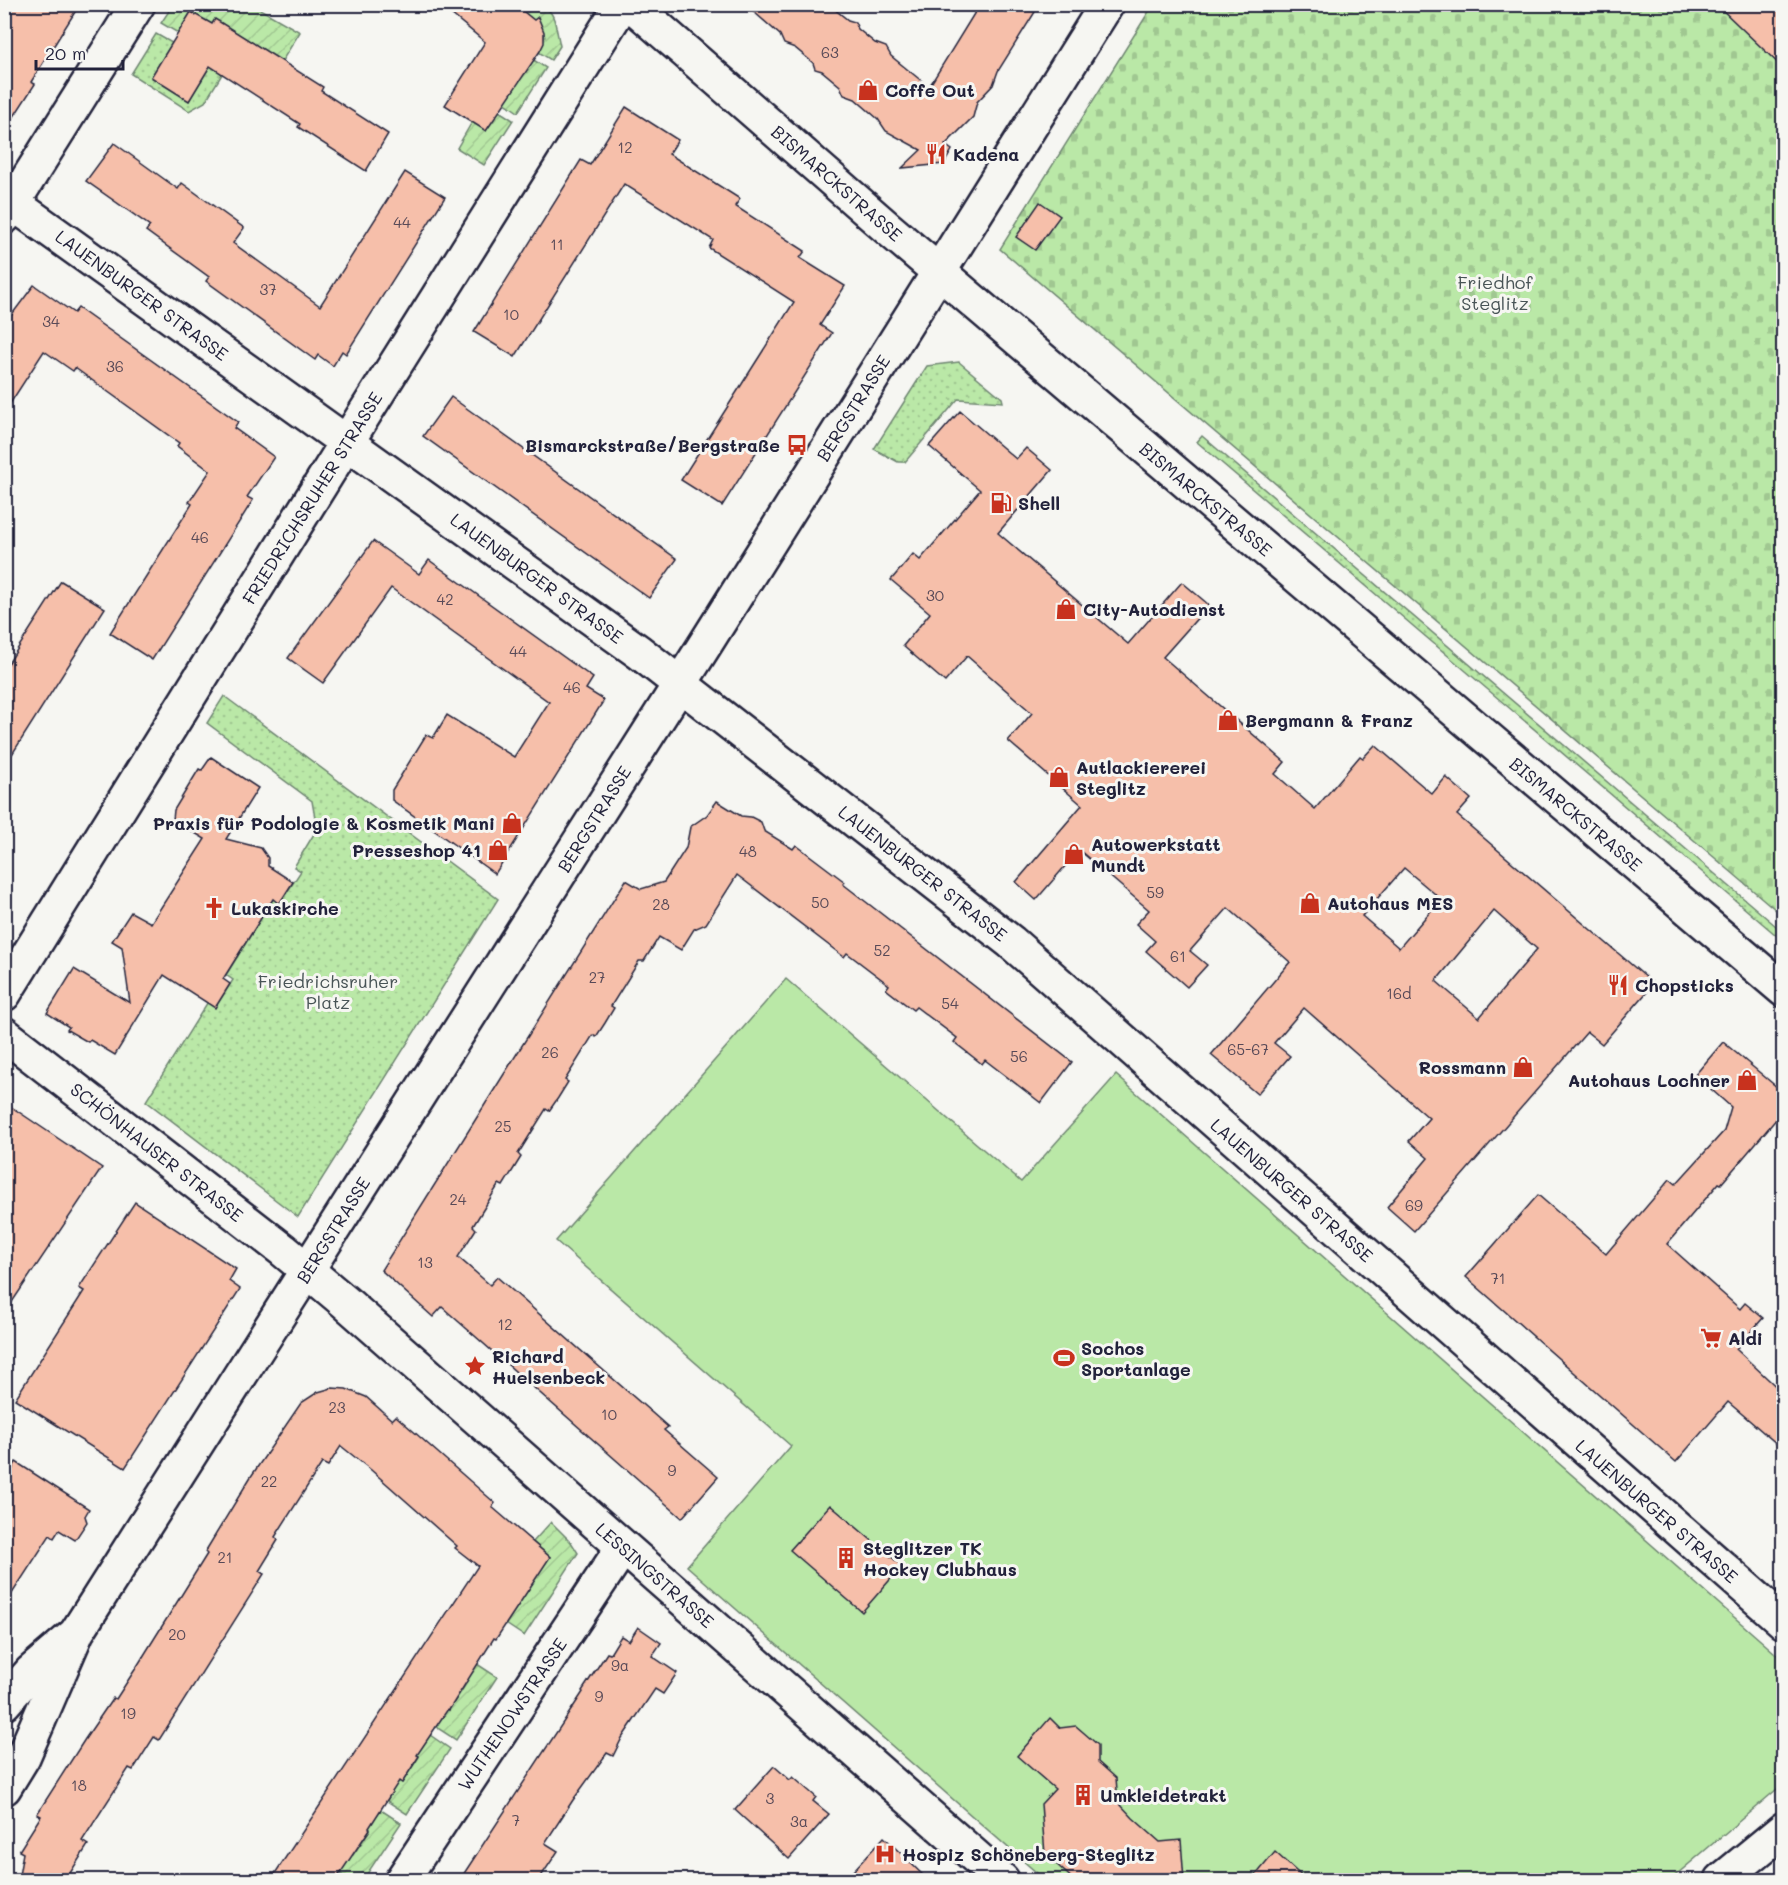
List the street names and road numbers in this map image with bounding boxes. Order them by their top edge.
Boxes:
street label: BISMARCKSTRASSE [766,119,908,247]
street label: LAUENBURGER STRASSE [51,224,233,366]
street label: BERGSTRASSE [811,350,895,466]
street label: FRIEDRICHSRUHER STRASSE [237,387,387,609]
street label: BISMARCKSTRASSE [1135,436,1277,562]
street label: LAUENBURGER STRASSE [446,507,628,649]
street label: BISMARCKSTRASSE [1505,751,1647,877]
street label: BERGSTRASSE [552,761,636,877]
street label: LAUENBURGER STRASSE [834,800,1012,946]
street label: SCHÖNHAUSER STRASSE [66,1077,248,1227]
street label: LAUENBURGER STRASSE [1206,1113,1378,1267]
street label: BERGSTRASSE [291,1172,375,1288]
street label: LAUENBURGER STRASSE [1571,1434,1743,1588]
street label: LESSINGSTRASSE [591,1517,719,1633]
street label: WUTHENOWSTRASSE [452,1633,572,1795]

